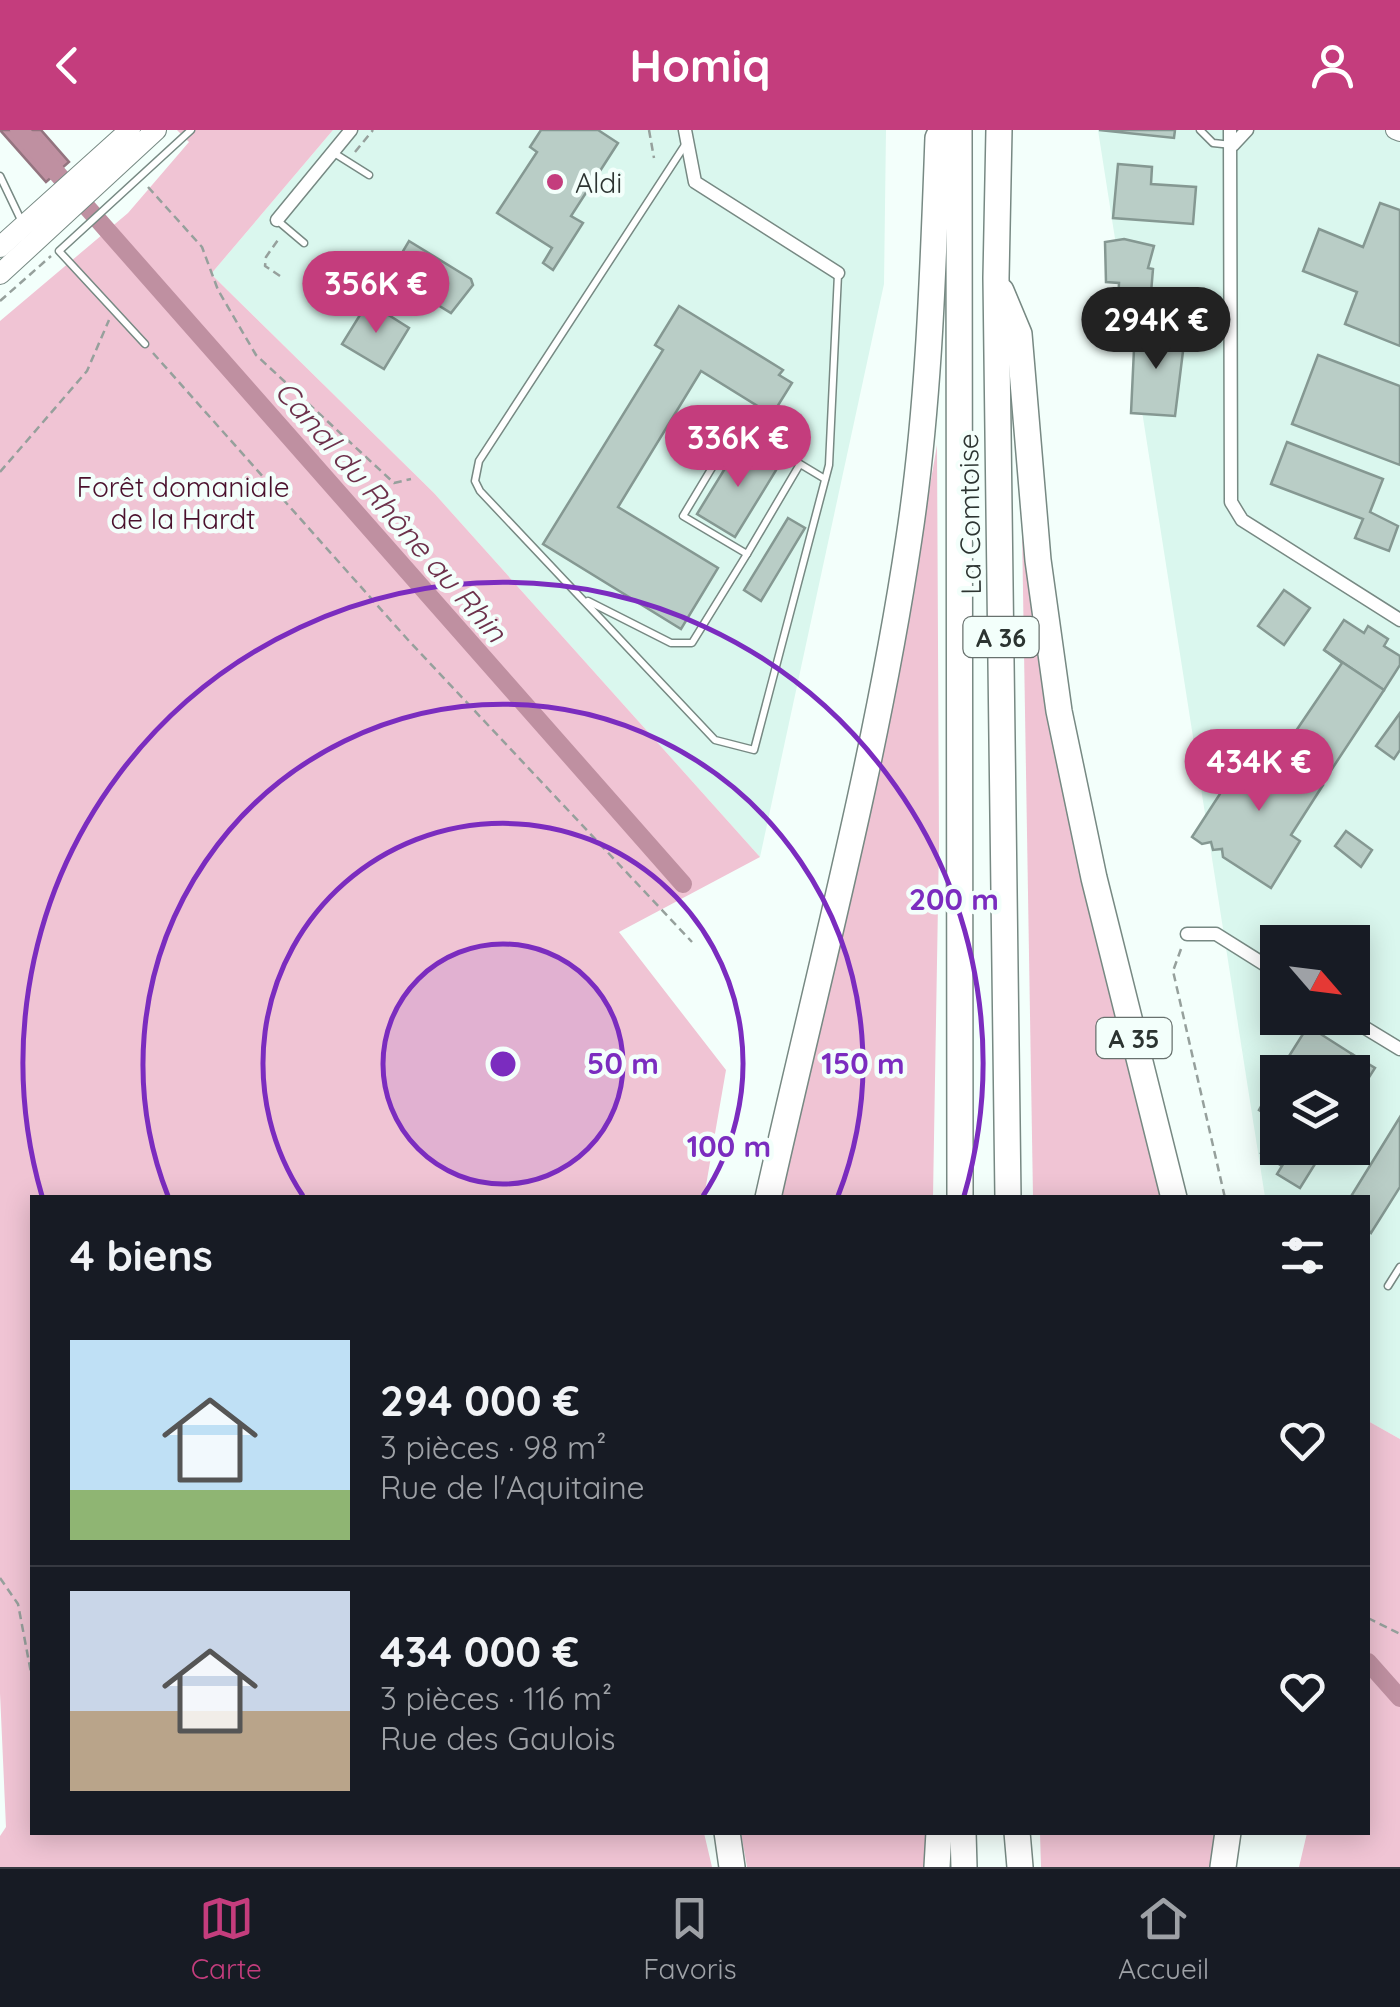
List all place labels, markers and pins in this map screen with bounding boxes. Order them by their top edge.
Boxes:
place label: Aldi [575,165,622,200]
marker: Aldi [544,171,566,193]
pin: 356K € [295,251,457,336]
pin: 294K € [1075,287,1237,372]
pin: 336K € [657,405,819,490]
pin: 434K € [1178,729,1340,814]
centre of rings [485,1046,521,1082]

